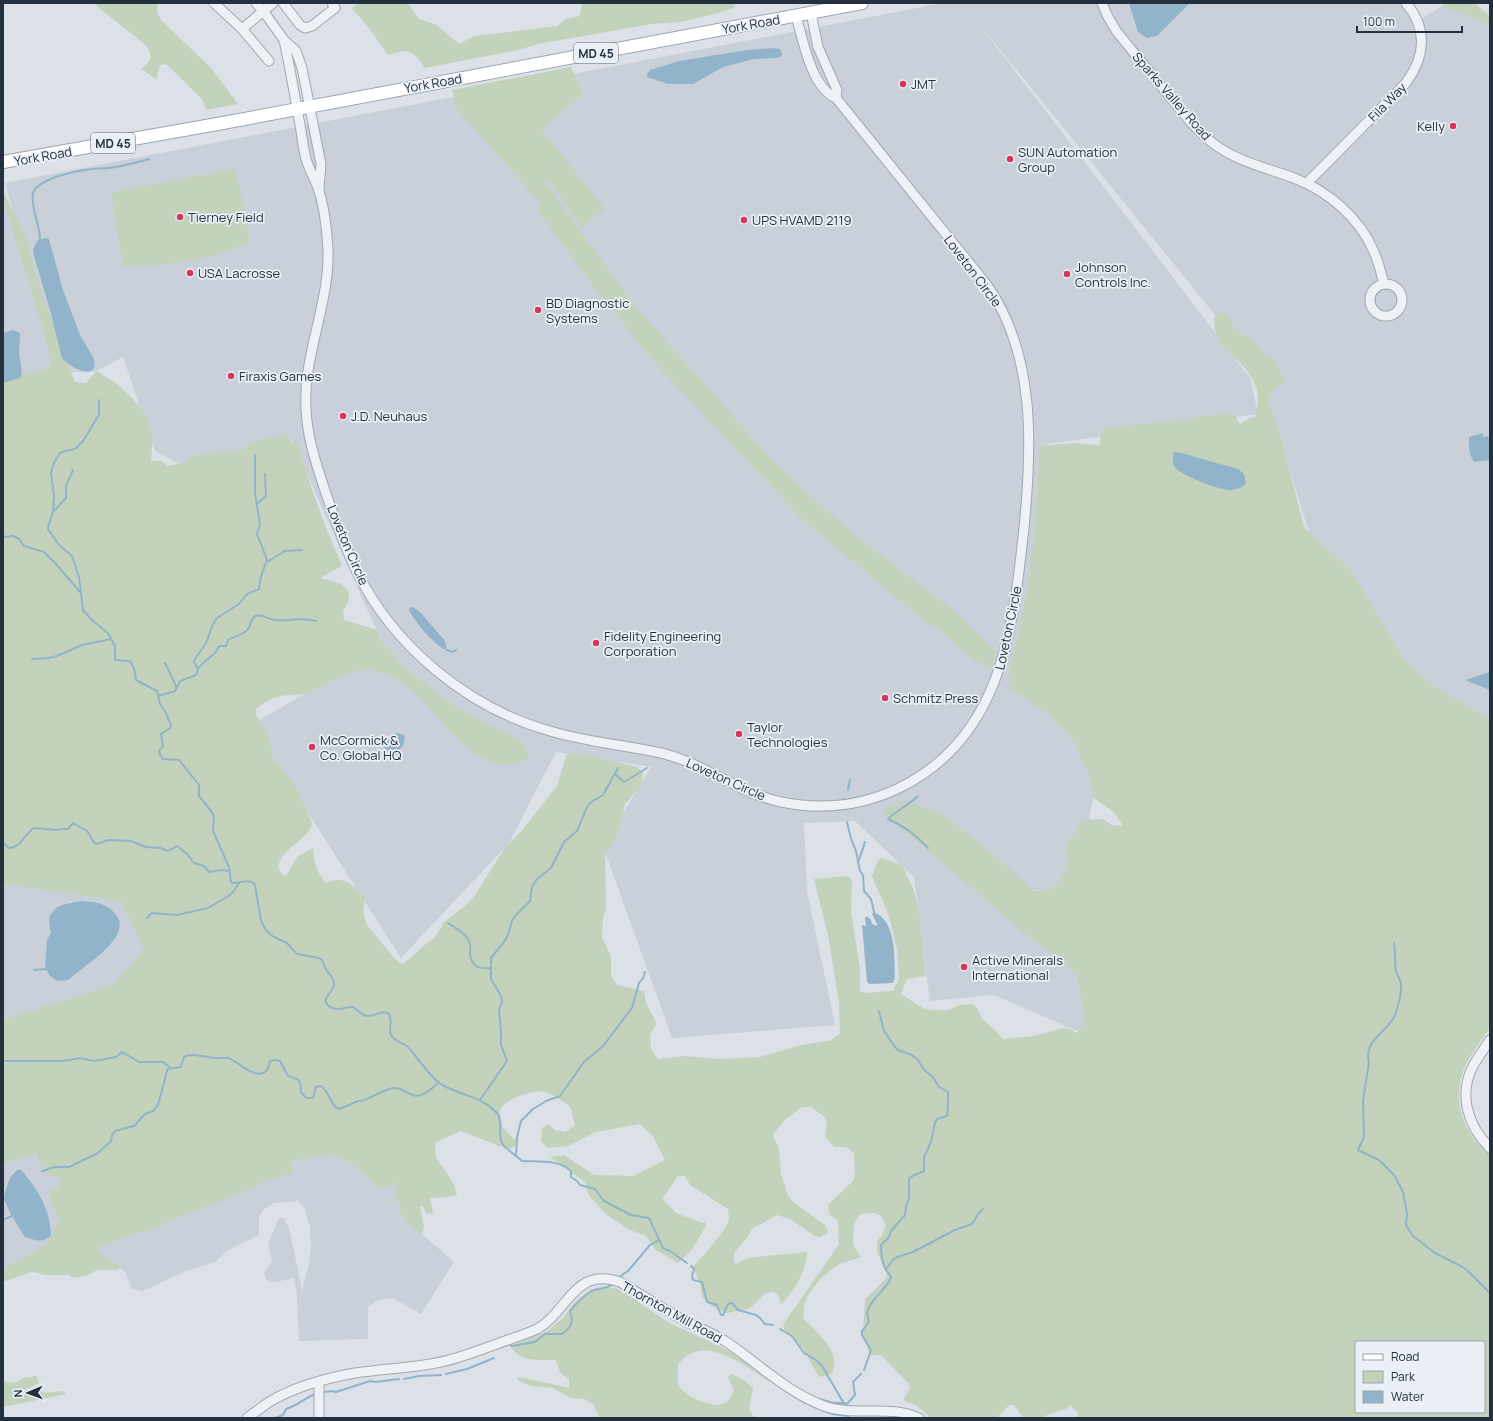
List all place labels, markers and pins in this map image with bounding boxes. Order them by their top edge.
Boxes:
place label: JMT [911,75,936,93]
marker: JMT [898,79,908,89]
place label: Kelly [1417,117,1445,135]
marker: Kelly [1448,121,1458,131]
place label: SUN Automation Group [1018,143,1117,176]
marker: SUN Automation Group [1005,154,1015,164]
place label: Tierney Field [188,208,264,226]
place label: UPS HVAMD 2119 [752,211,852,229]
marker: Tierney Field [175,212,185,222]
marker: UPS HVAMD 2119 [739,215,749,225]
place label: Johnson Controls Inc. [1075,258,1151,291]
place label: USA Lacrosse [198,264,280,282]
marker: USA Lacrosse [185,268,195,278]
marker: Johnson Controls Inc. [1062,269,1072,279]
place label: BD Diagnostic Systems [546,294,630,327]
marker: BD Diagnostic Systems [533,305,543,315]
place label: Firaxis Games [239,367,322,385]
marker: Firaxis Games [226,371,236,381]
place label: J.D. Neuhaus [351,407,428,425]
marker: J.D. Neuhaus [338,411,348,421]
place label: Fidelity Engineering Corporation [604,627,721,660]
marker: Fidelity Engineering Corporation [591,638,601,648]
place label: Schmitz Press [893,689,979,707]
marker: Schmitz Press [880,693,890,703]
place label: Taylor Technologies [747,718,828,751]
marker: Taylor Technologies [734,729,744,739]
place label: McCormick & Co. Global HQ [320,731,402,764]
marker: McCormick & Co. Global HQ [307,742,317,752]
place label: Active Minerals International [972,951,1063,984]
marker: Active Minerals International [959,962,969,972]

